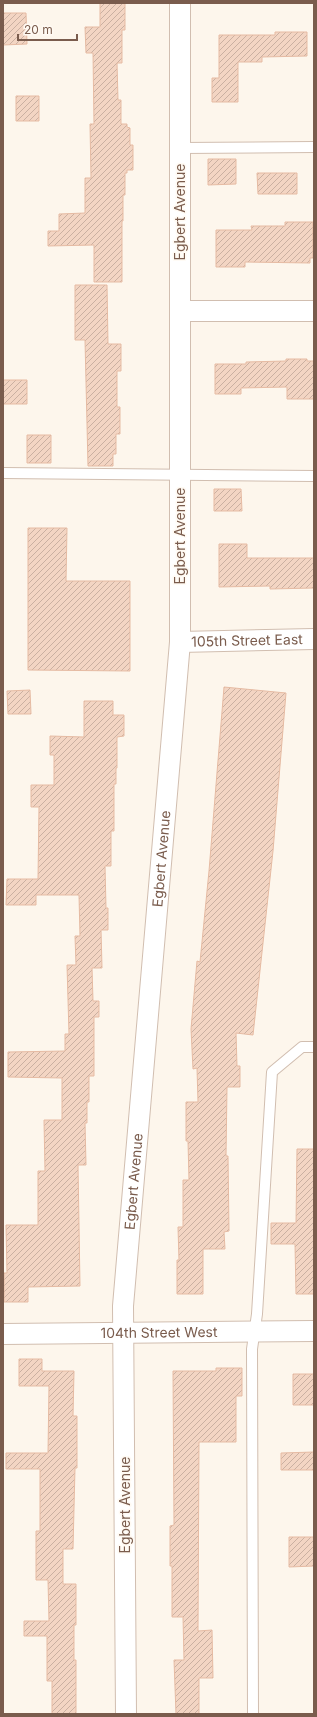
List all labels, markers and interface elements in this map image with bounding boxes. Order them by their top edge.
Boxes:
scale bar [18,16,77,42]
text: 20 m [24,22,53,37]
street label: Egbert Avenue [171,164,188,260]
street label: Egbert Avenue [171,488,188,584]
street label: 105th Street East [191,630,303,650]
street label: Egbert Avenue [148,810,174,908]
street label: Egbert Avenue [121,1132,146,1230]
street label: 104th Street West [100,1323,218,1341]
street label: Egbert Avenue [116,1457,133,1553]

